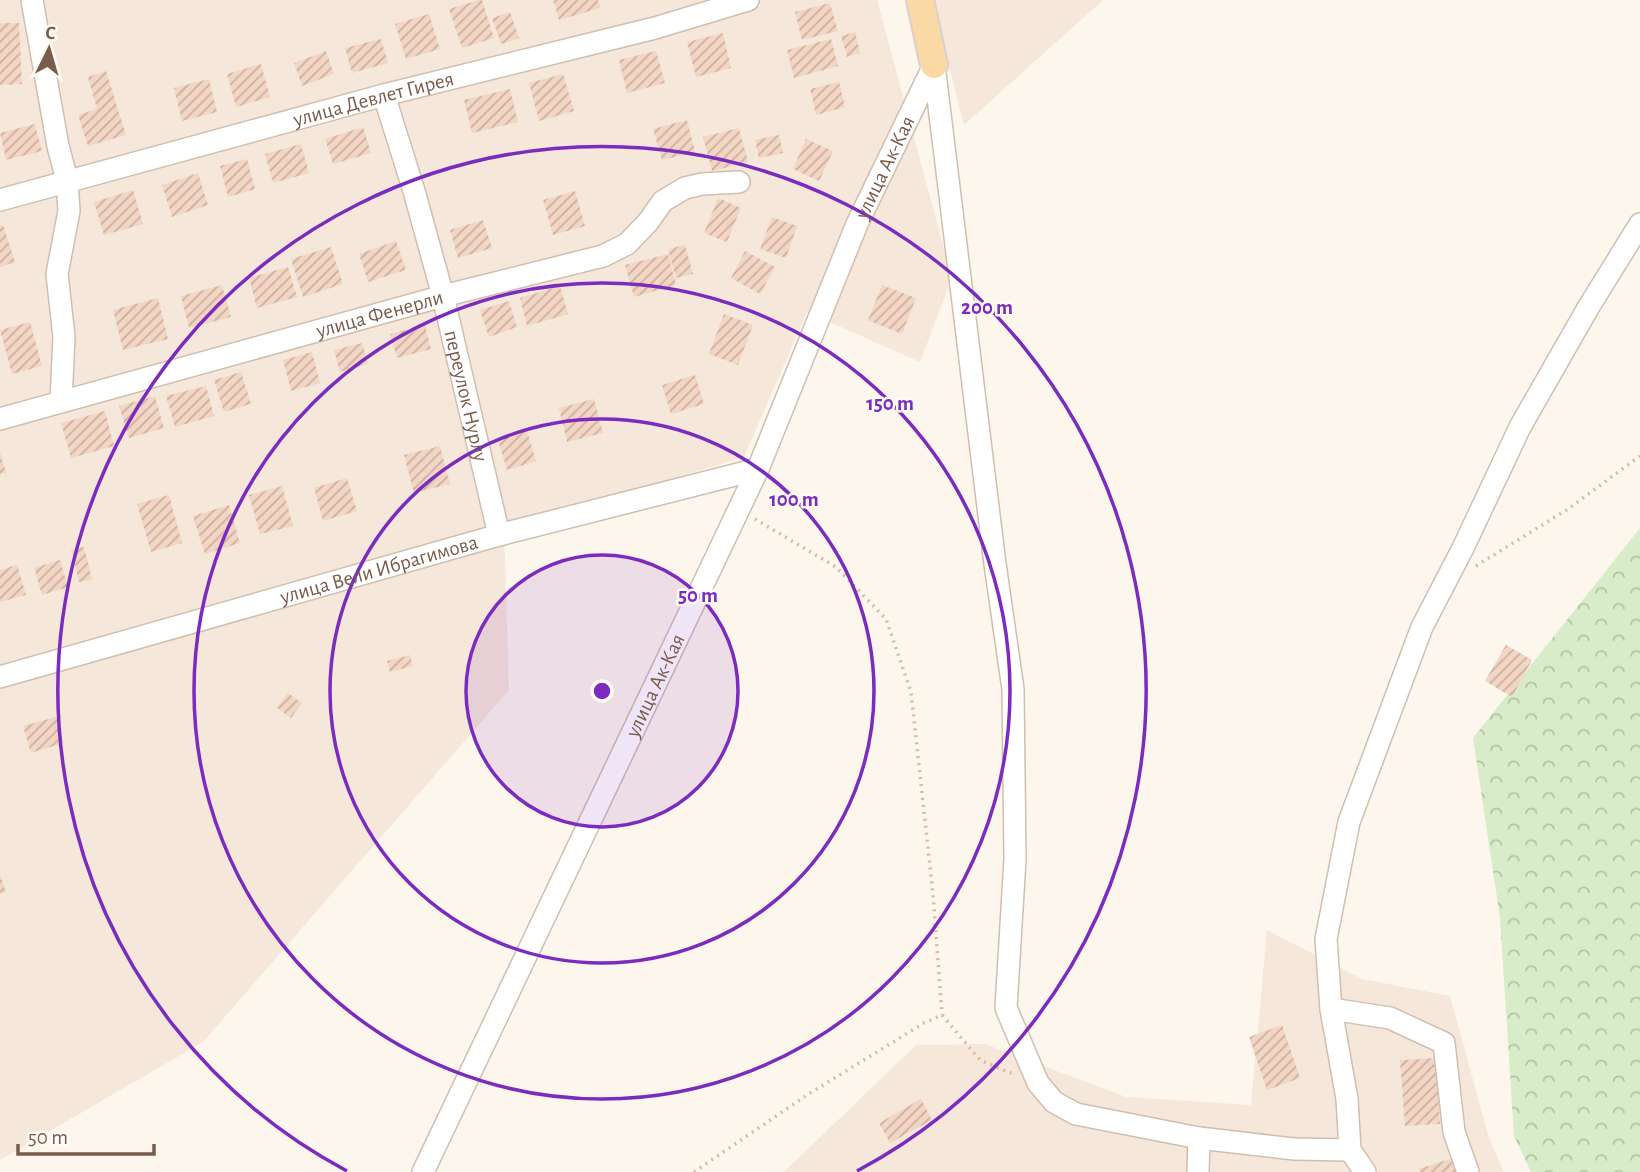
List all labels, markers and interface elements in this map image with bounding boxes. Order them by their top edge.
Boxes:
north arrow [14,14,84,84]
text: С [44,24,56,43]
street label: улица Девлет Гирея [290,68,456,130]
street label: улица Ак-Кая [850,112,918,223]
street label: улица Фенерли [313,286,446,341]
text: 200 m [961,297,1013,318]
street label: переулок Нурлу [441,328,492,464]
text: 150 m [866,393,914,414]
text: 100 m [769,489,819,510]
street label: улица Вели Ибрагимова [277,531,481,608]
text: 50 m [678,585,718,606]
street label: улица Ак-Кая [621,630,688,741]
centre of rings [590,679,614,703]
scale bar [18,1112,154,1156]
text: 50 m [28,1127,68,1148]

